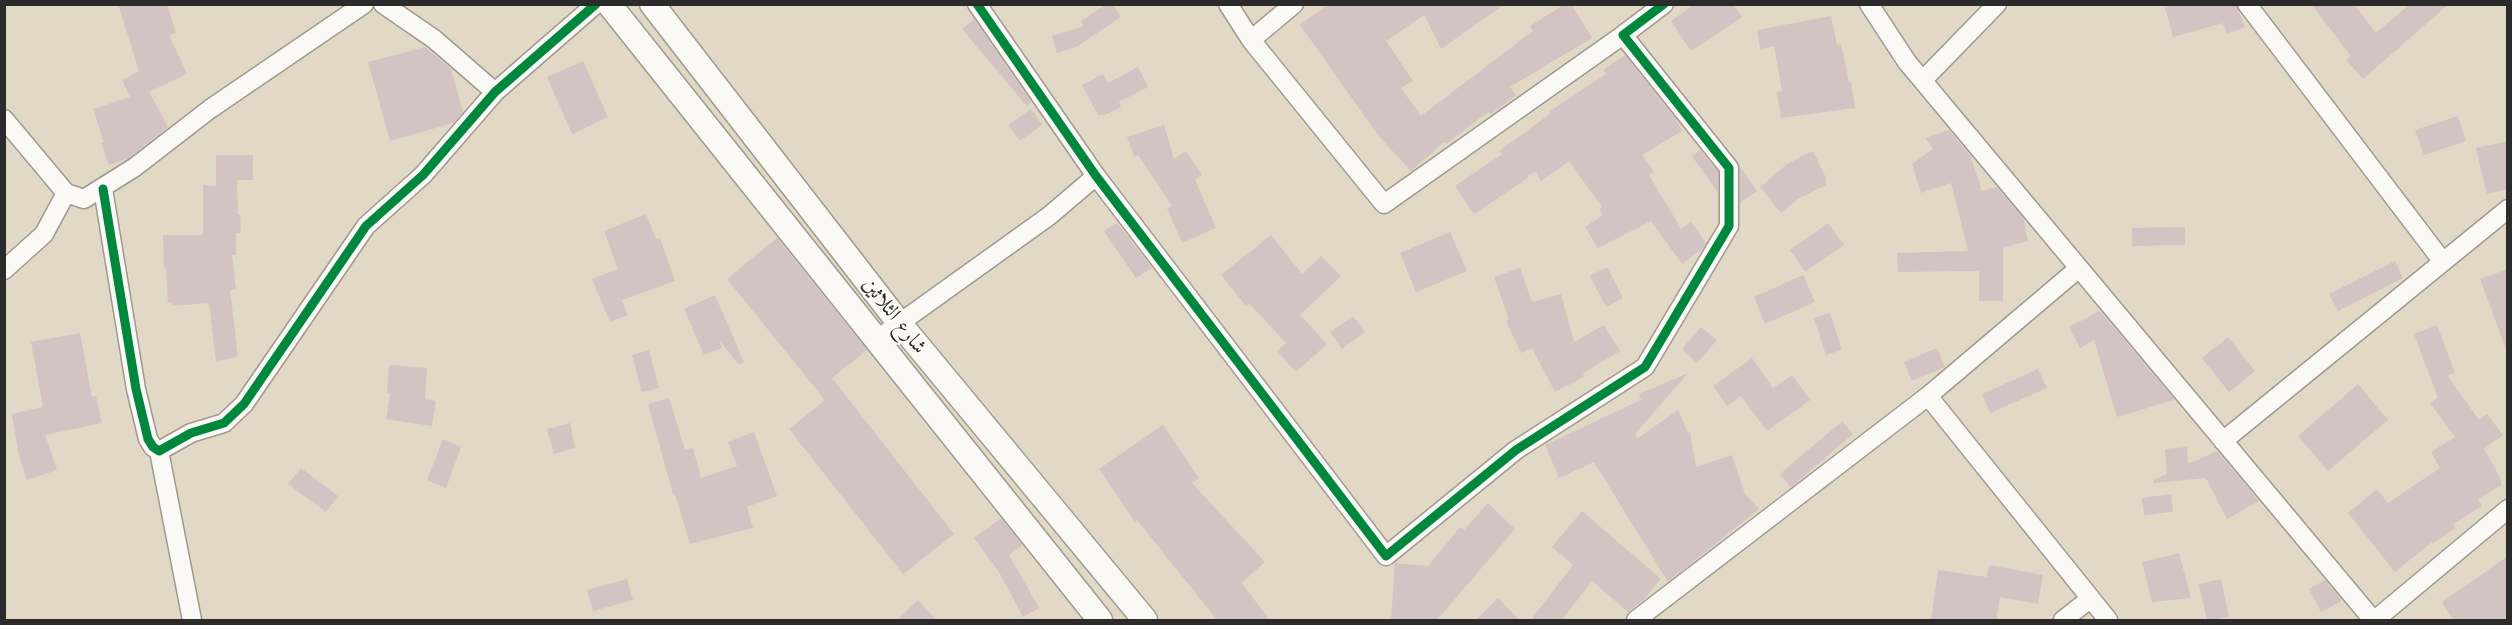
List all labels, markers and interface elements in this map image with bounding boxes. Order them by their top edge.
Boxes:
street label: شارع الثلاثين [856,273,932,359]

